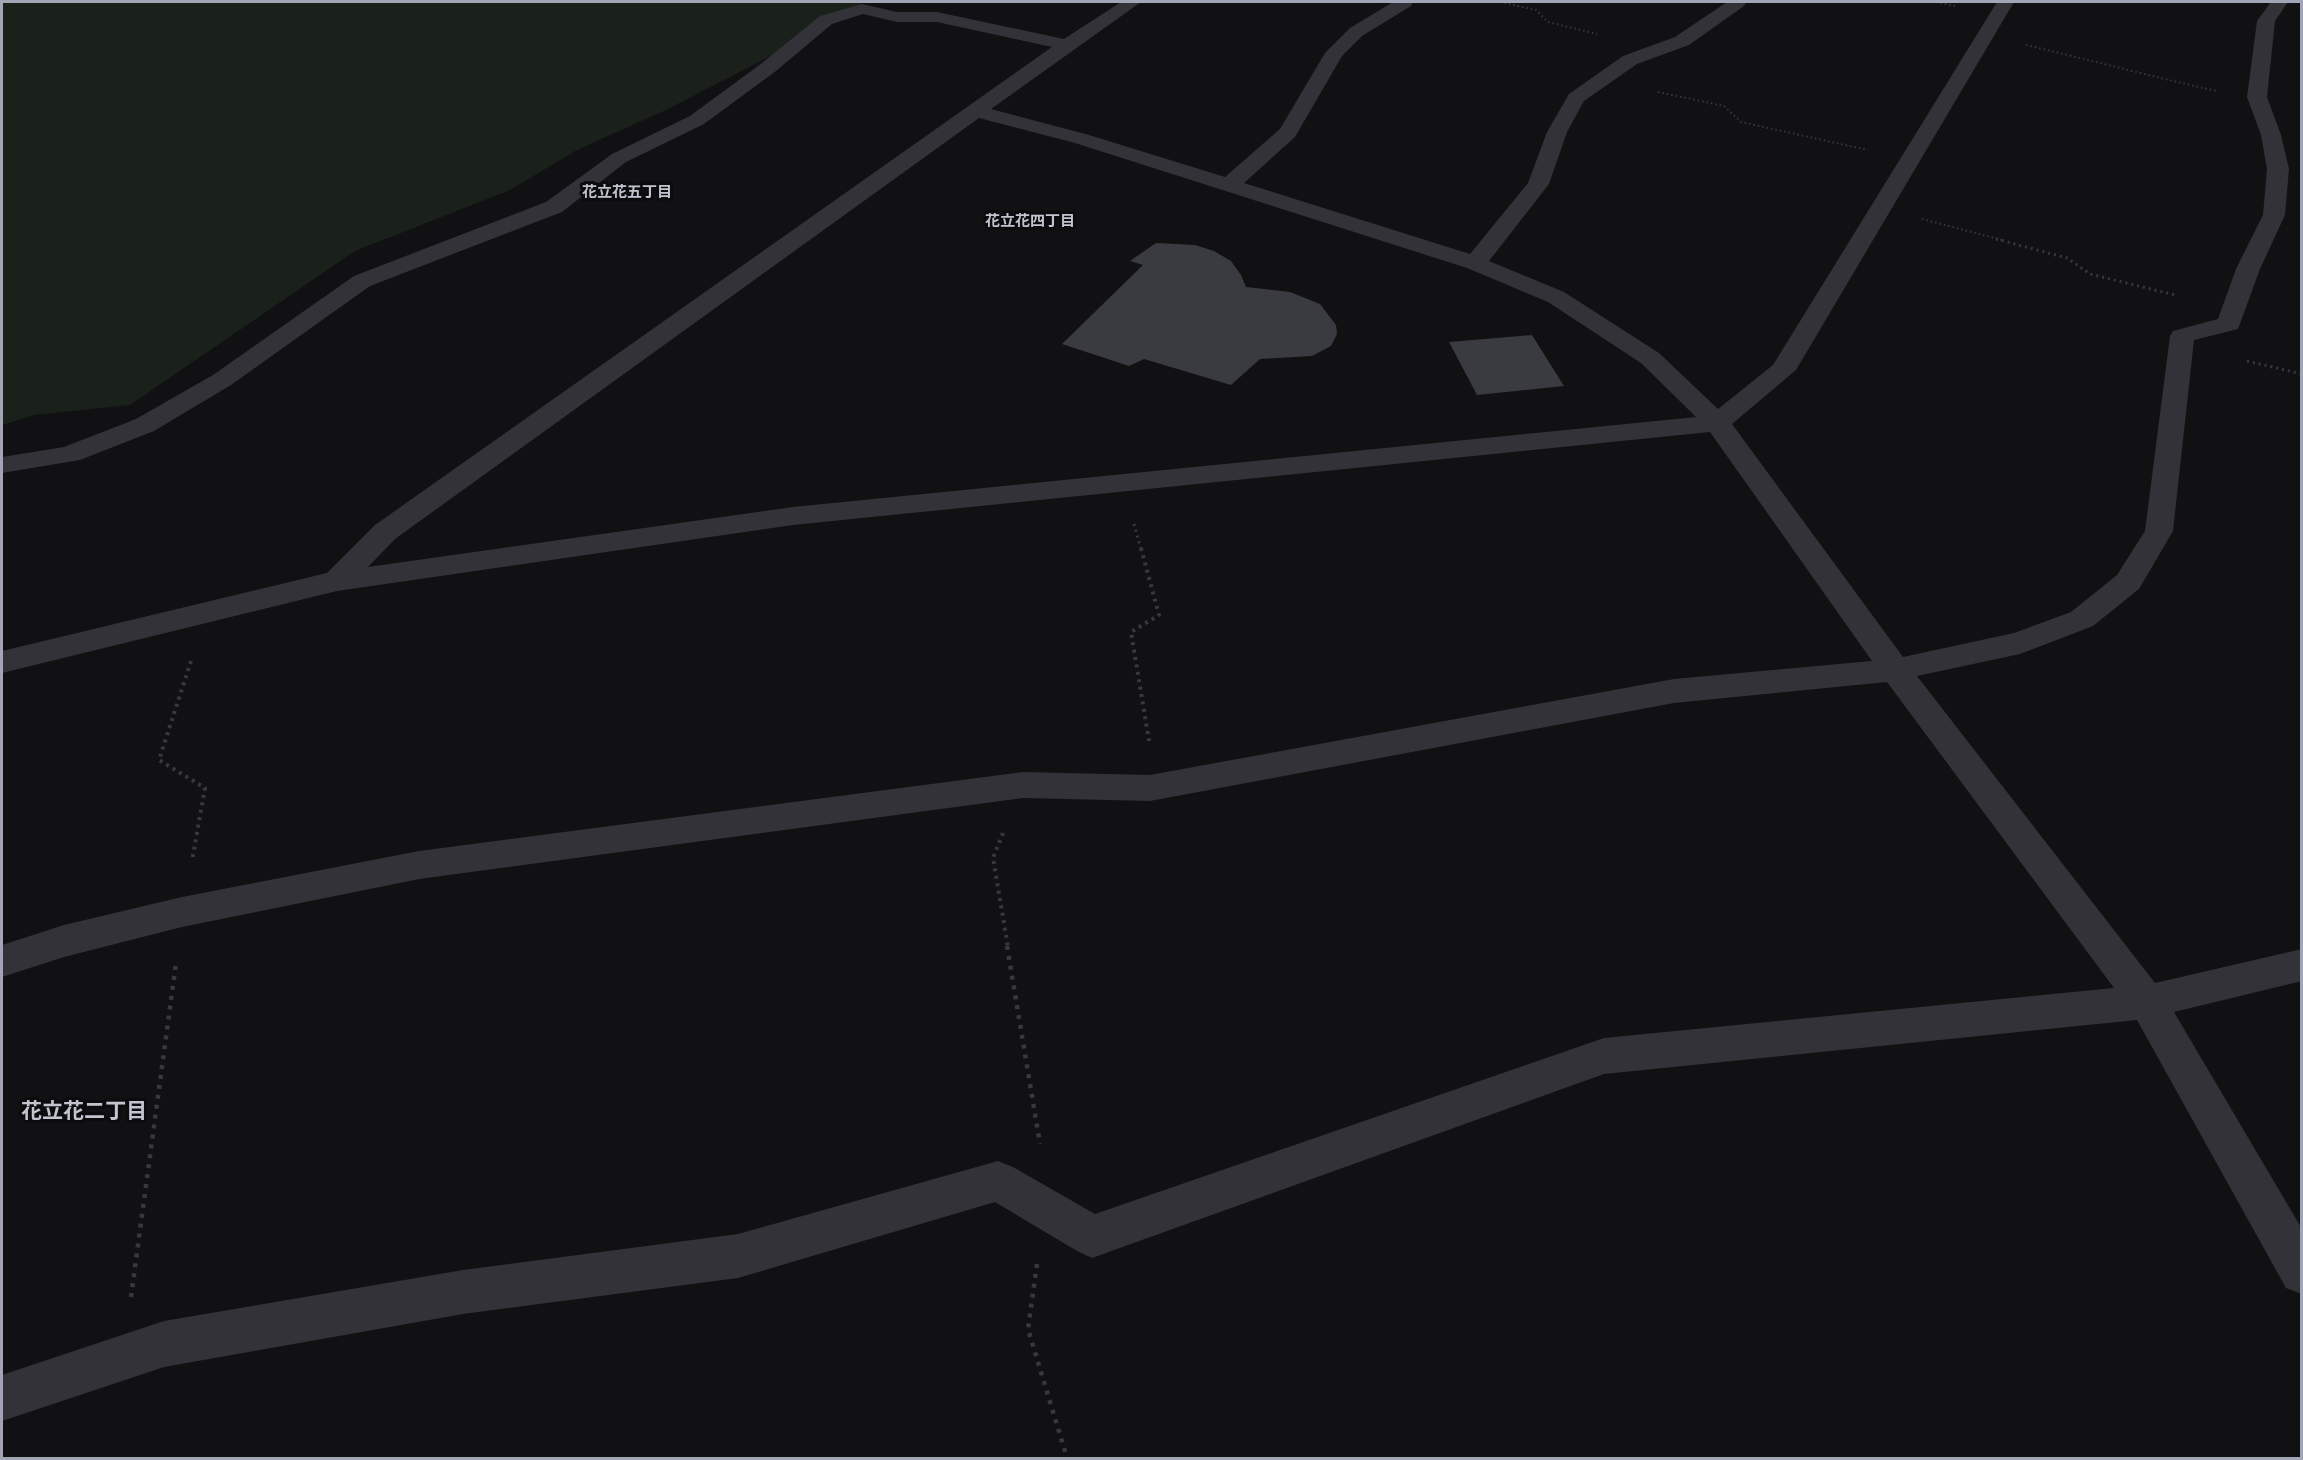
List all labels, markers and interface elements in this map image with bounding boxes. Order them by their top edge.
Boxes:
district label: 花立花五丁目 [582,185,672,203]
district label: 花立花四丁目 [985,214,1075,232]
district label: 花立花二丁目 [21,1101,147,1127]

